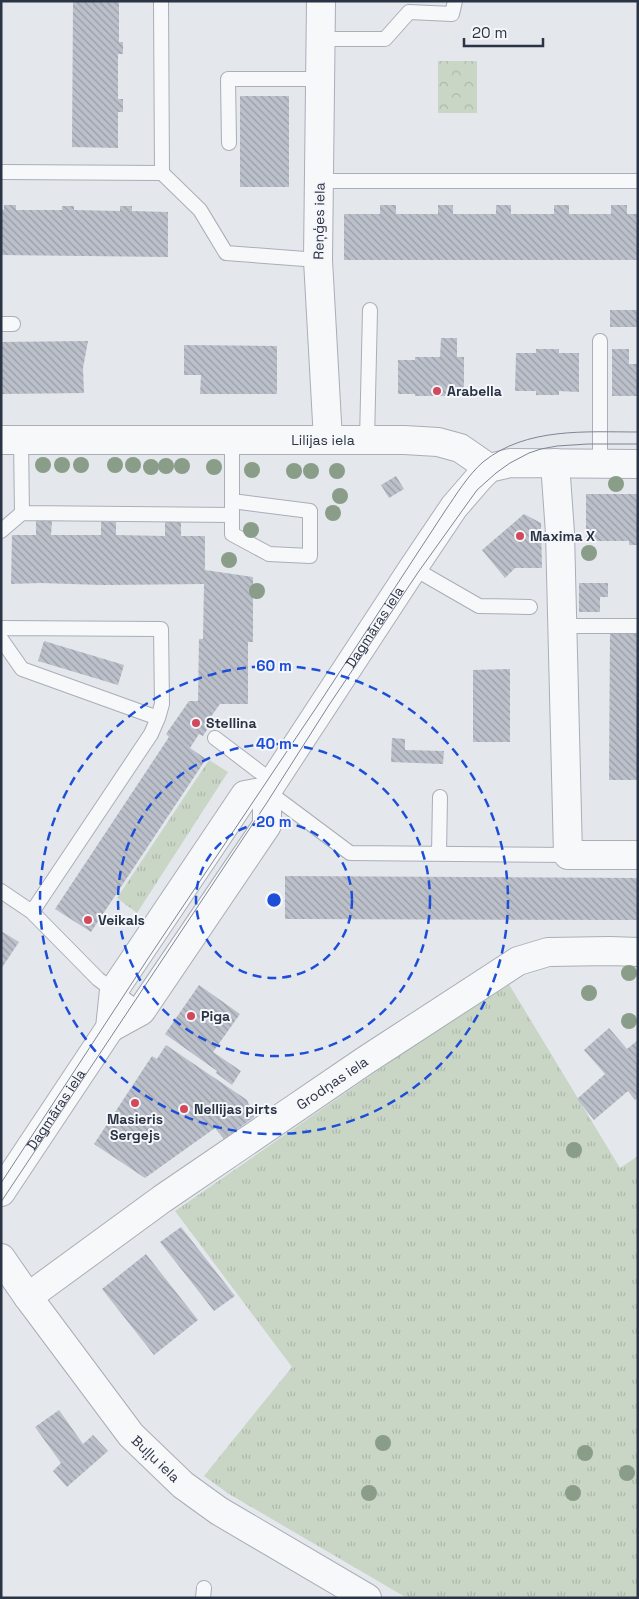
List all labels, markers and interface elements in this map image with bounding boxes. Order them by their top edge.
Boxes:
scale bar [464,15,543,47]
text: 20 m [472,23,507,42]
street label: Reņģes iela [309,182,329,260]
place label: Arabella [447,382,502,400]
marker: Arabella [431,385,443,397]
street label: Lilijas iela [291,431,355,449]
place label: Maxima X [530,527,595,545]
marker: Maxima X [514,530,526,542]
street label: Dagmāras iela [341,583,408,671]
text: 60 m [256,656,292,675]
place label: Stellina [206,714,257,732]
marker: Stellina [190,717,202,729]
text: 40 m [256,734,292,753]
text: 20 m [256,812,292,831]
centre of rings [265,891,283,909]
place label: Veikals [98,911,145,929]
marker: Veikals [82,914,94,926]
place label: Piga [201,1007,230,1025]
marker: Piga [185,1010,197,1022]
street label: Grodņas iela [293,1052,372,1114]
street label: Dagmāras iela [22,1066,89,1153]
marker: Masieris Sergejs [129,1097,141,1109]
place label: Nellijas pirts [194,1100,277,1118]
marker: Nellijas pirts [178,1103,190,1115]
place label: Masieris Sergejs [107,1110,163,1144]
street label: Buļļu iela [128,1431,184,1486]

